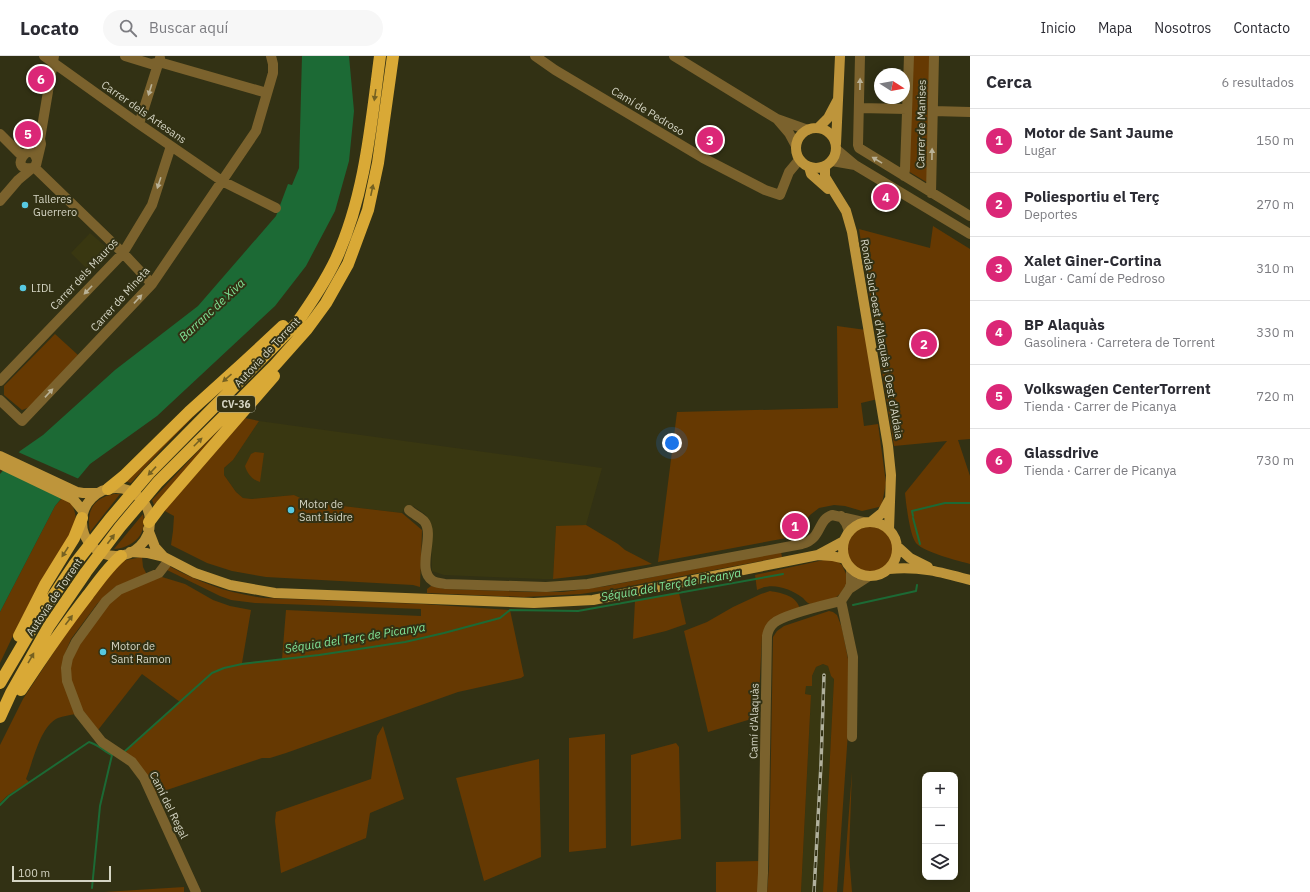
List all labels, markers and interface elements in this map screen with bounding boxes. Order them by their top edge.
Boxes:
search box [103,10,383,46]
text: Locato [20,16,79,40]
icon: search [117,17,139,39]
text: Buscar aquí [149,18,228,37]
text: Inicio [1040,19,1076,37]
text: Mapa [1098,19,1132,37]
text: Nosotros [1154,19,1211,37]
text: Contacto [1233,19,1290,37]
pin: 6 [28,64,54,94]
north arrow [874,68,910,104]
text: Cerca [986,71,1032,93]
text: 6 resultados [1221,74,1294,91]
street label: Carrer dels Artesans [99,77,189,147]
one-way arrow [857,77,863,90]
street label: Carrer de Manises [913,79,929,169]
street label: Camí de Pedroso [609,84,687,138]
one-way arrow [147,85,153,97]
one-way arrow [372,89,378,101]
pin: 5 [15,119,41,149]
text: Motor de Sant Jaume [1024,123,1173,142]
pin: 3 [697,125,723,155]
text: 1 [995,132,1003,149]
text: 150 m [1256,132,1294,149]
text: Lugar [1024,142,1056,159]
one-way arrow [929,147,935,160]
one-way arrow [871,156,883,163]
one-way arrow [156,178,162,190]
pin: 4 [873,182,899,212]
one-way arrow [370,184,376,196]
text: Poliesportiu el Terç [1024,187,1160,206]
place label: Talleres Guerrero [33,192,77,219]
text: 2 [995,196,1003,213]
text: 270 m [1256,196,1294,213]
marker: Talleres Guerrero [20,200,30,210]
text: Deportes [1024,206,1077,223]
street label: Carrer dels Mauros [47,235,121,313]
street label: Ronda Sud-oest d'Alaquàs i Oest d'Aldaia [858,238,907,440]
text: Xalet Giner-Cortina [1024,251,1161,270]
text: 3 [995,260,1003,277]
text: 310 m [1256,260,1294,277]
street label: Carrer de Mineta [87,264,153,334]
text: Lugar · Camí de Pedroso [1024,270,1165,287]
water label: Barranc de Xiva [176,275,248,344]
place label: LIDL [31,281,54,295]
marker: LIDL [18,283,28,293]
one-way arrow [83,285,92,295]
one-way arrow [133,294,143,304]
street label: Autovia de Torrent [231,314,303,390]
text: BP Alaquàs [1024,315,1105,334]
text: 4 [995,324,1003,341]
text: 330 m [1256,324,1294,341]
pin: 2 [911,329,937,359]
text: Gasolinera · Carretera de Torrent [1024,334,1215,351]
one-way arrow [222,373,233,382]
text: Volkswagen CenterTorrent [1024,379,1211,398]
one-way arrow [44,388,53,398]
text: 5 [995,388,1003,405]
text: 720 m [1256,388,1294,405]
road number: CV-36 [217,396,255,412]
text: Tienda · Carrer de Picanya [1024,398,1176,415]
your location [662,433,682,453]
one-way arrow [193,437,203,447]
text: Glassdrive [1024,443,1099,462]
text: 6 [995,452,1003,469]
text: 730 m [1256,452,1294,469]
text: Tienda · Carrer de Picanya [1024,462,1176,479]
one-way arrow [147,466,156,476]
place label: Motor de Sant Isidre [299,497,353,524]
marker: Motor de Sant Isidre [286,505,296,515]
pin: 1 [782,511,808,541]
one-way arrow [107,533,115,544]
one-way arrow [61,547,69,558]
street label: Autovia de Torrent [23,555,85,639]
water label: Séquia del Terç de Picanya [600,565,742,604]
one-way arrow [65,614,73,625]
water label: Séquia del Terç de Picanya [284,619,426,656]
place label: Motor de Sant Ramon [111,639,171,666]
marker: Motor de Sant Ramon [98,647,108,657]
one-way arrow [27,652,34,664]
street label: Camí d'Alaquàs [746,683,762,759]
street label: Camí del Regal [147,769,191,841]
map controls [922,772,958,880]
button: + [922,772,958,808]
button: − [922,808,958,844]
button: layers [922,844,958,880]
scale bar [12,864,111,883]
text: 100 m [18,866,50,880]

